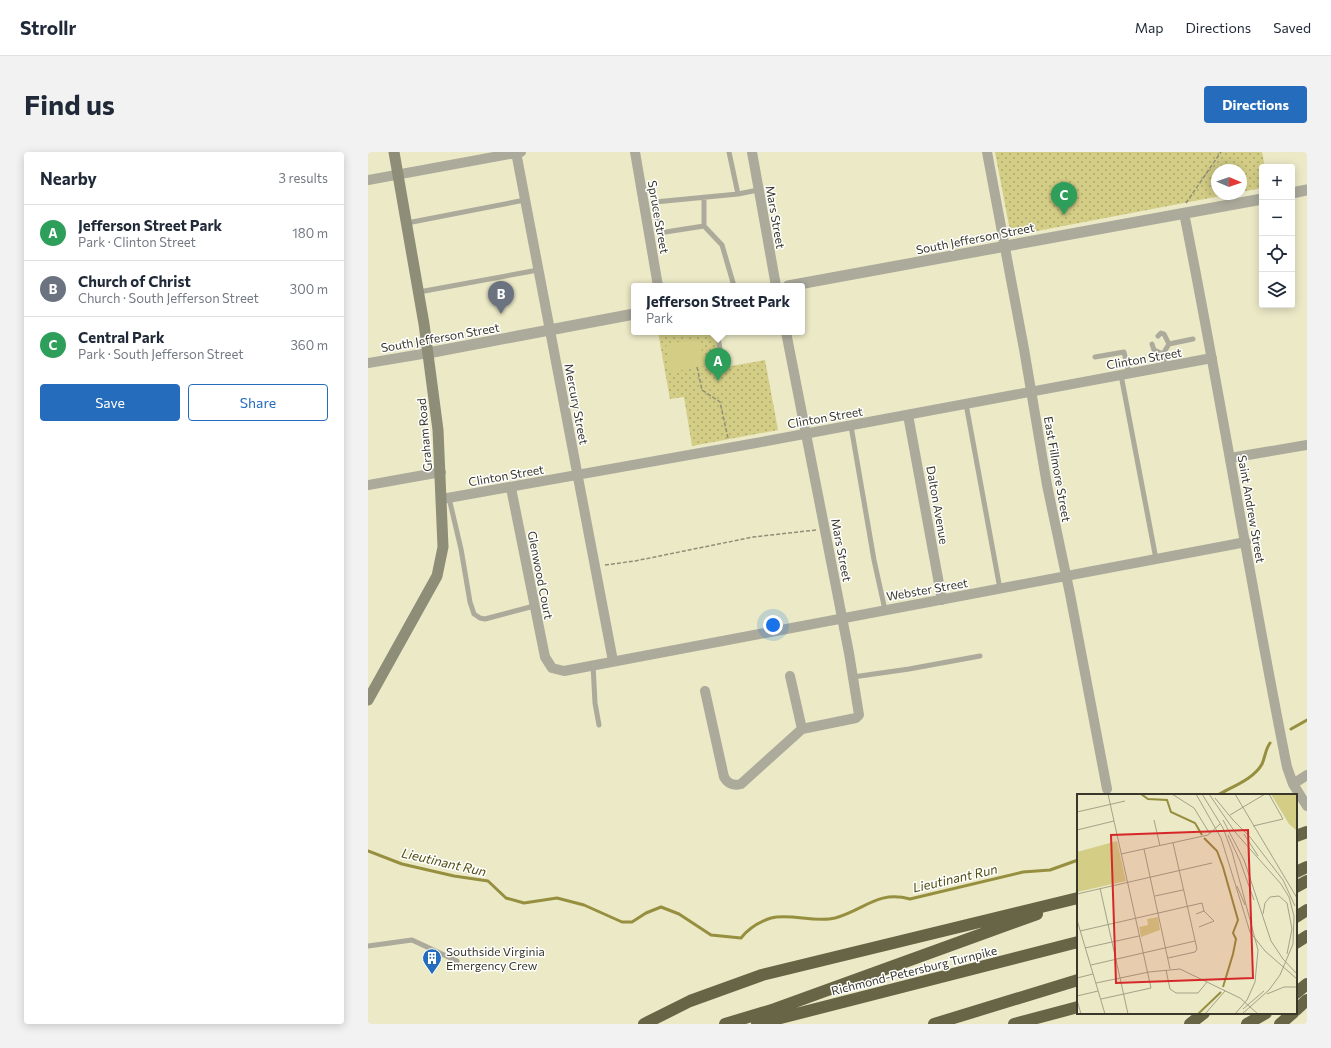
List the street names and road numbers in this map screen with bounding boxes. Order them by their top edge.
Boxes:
street label: Spruce Street [646,179,672,255]
street label: Mars Street [764,184,788,250]
street label: South Jefferson Street [915,220,1036,257]
street label: South Jefferson Street [380,320,501,355]
street label: Clinton Street [1105,344,1183,372]
street label: Mercury Street [562,362,592,446]
street label: Graham Road [414,398,434,472]
street label: Clinton Street [786,403,864,431]
street label: East Fillmore Street [1042,415,1074,523]
street label: Saint Andrew Street [1236,454,1268,564]
street label: Clinton Street [467,461,545,489]
street label: Dalton Avenue [924,465,952,545]
street label: Mars Street [829,517,855,583]
street label: Glenwood Court [526,530,556,620]
street label: Webster Street [885,575,969,603]
street label: Richmond-Petersburg Turnpike [830,943,998,997]

